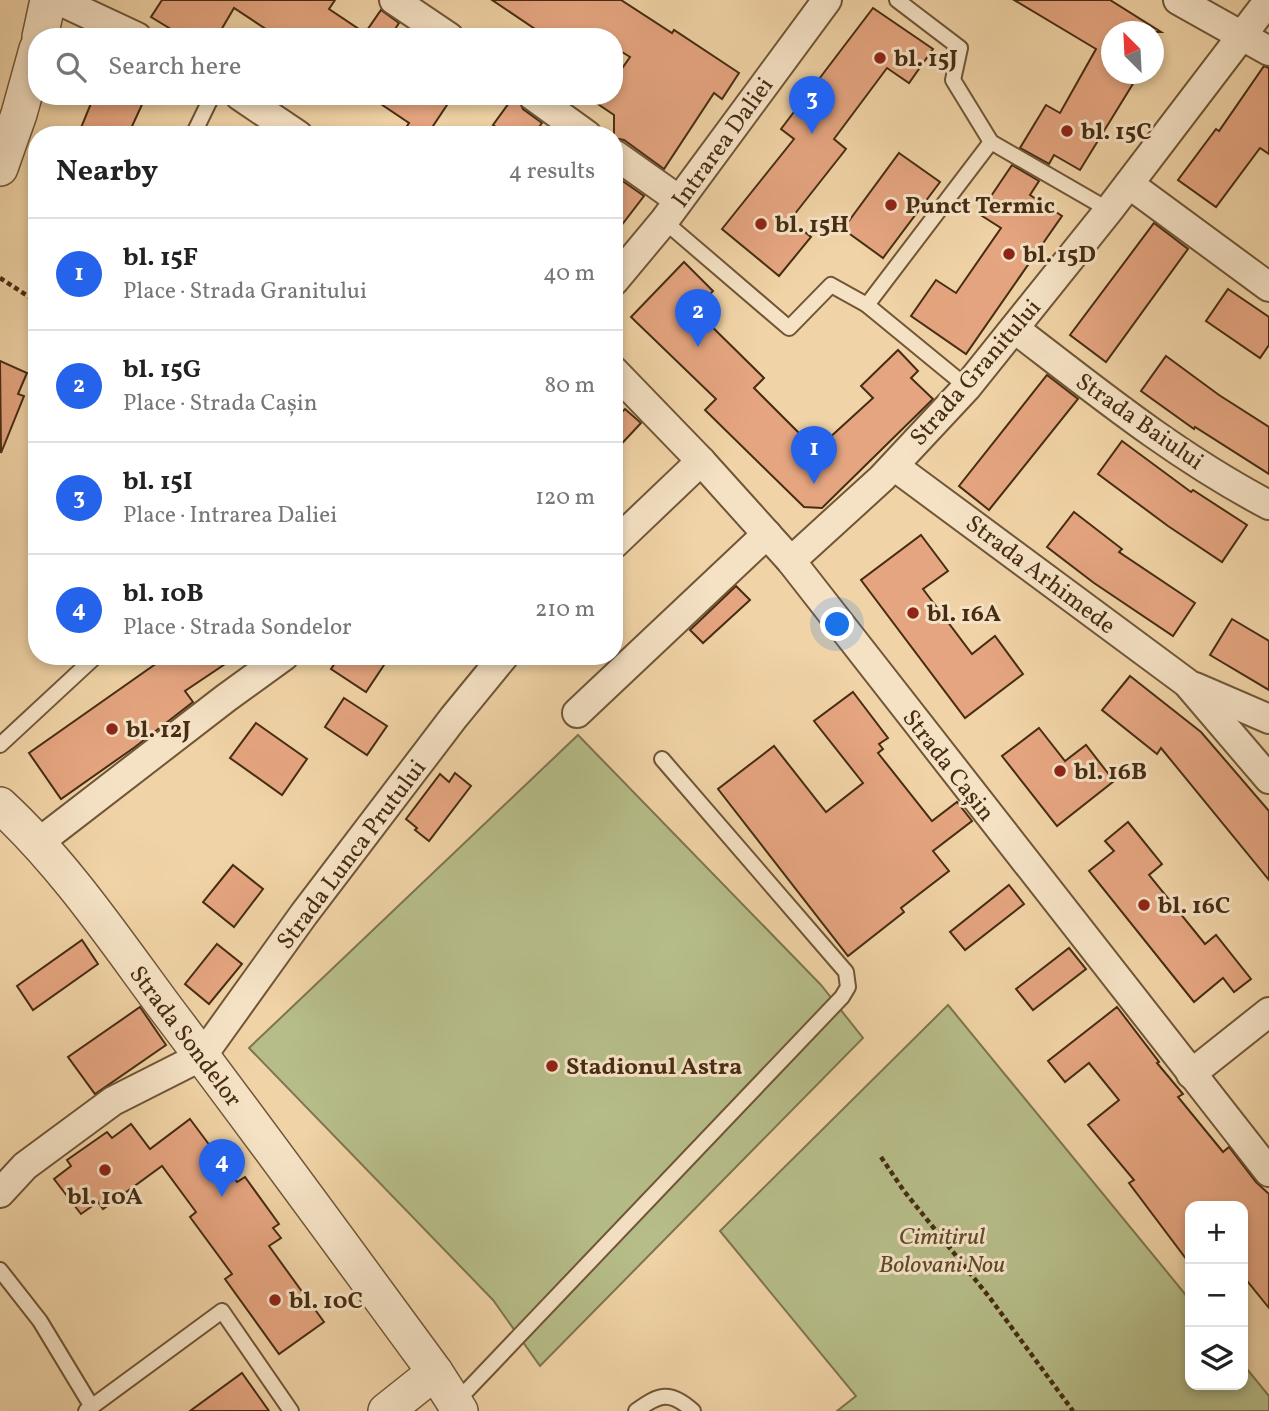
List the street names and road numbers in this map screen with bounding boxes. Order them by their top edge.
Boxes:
street label: Intrarea Daliei [665,71,783,215]
street label: Strada Granitului [903,292,1050,454]
street label: Strada Baiului [1068,366,1210,479]
street label: Strada Arhimede [958,508,1122,643]
street label: Strada Cașin [893,703,1002,829]
street label: Strada Lunca Prutului [270,753,435,957]
street label: Strada Sondelor [120,959,249,1115]

